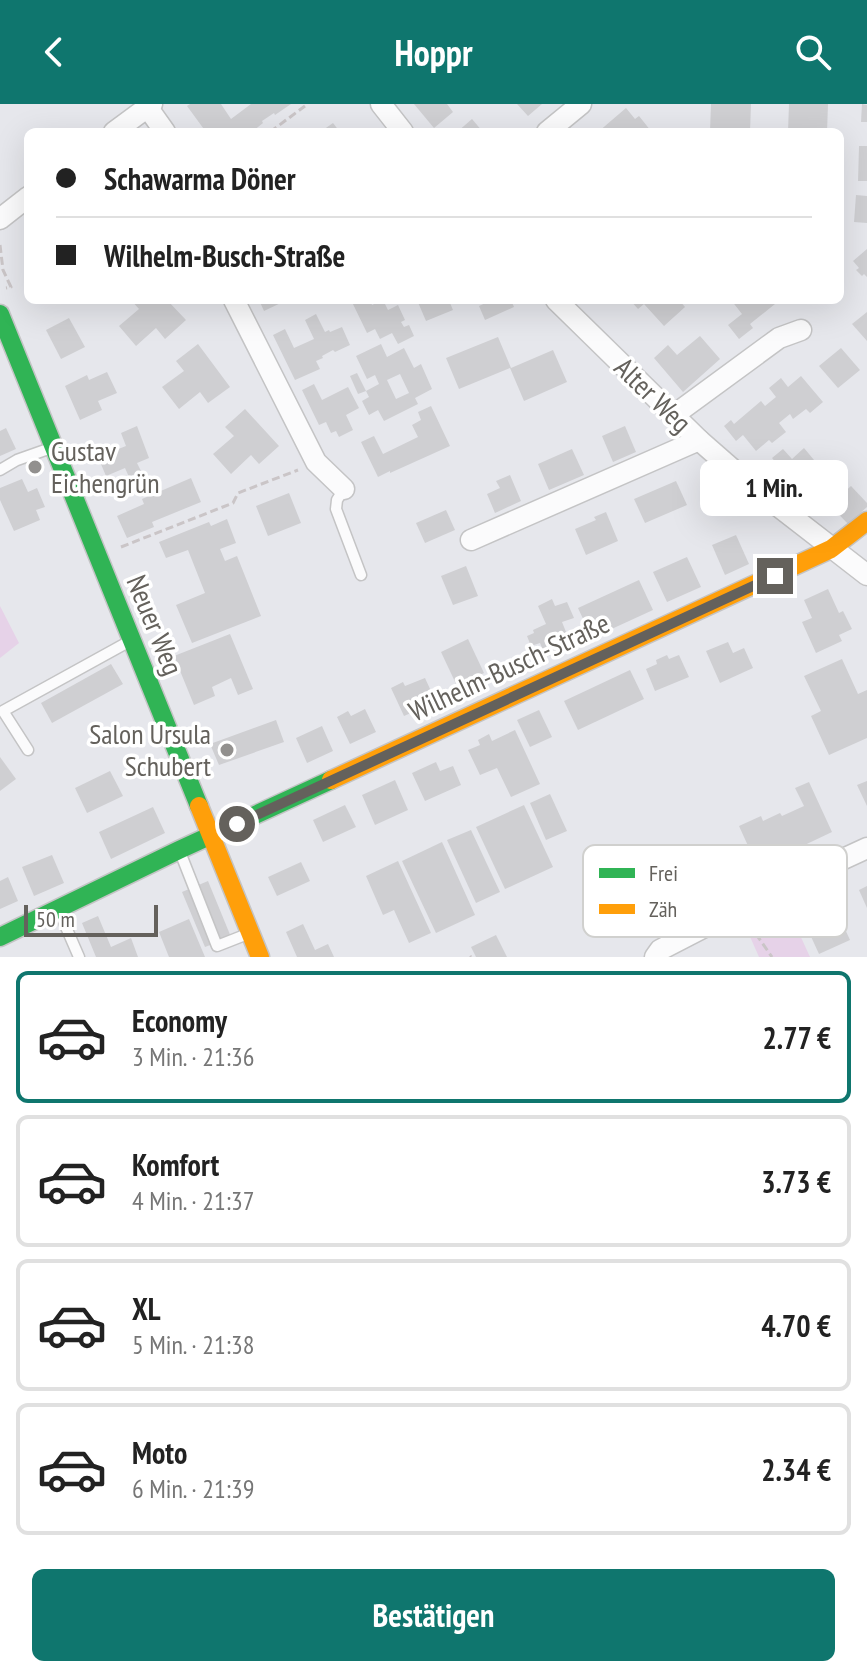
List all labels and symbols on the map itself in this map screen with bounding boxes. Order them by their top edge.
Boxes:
street label: Alter Weg [607,349,700,440]
place label: Gustav Eichengrün [51,432,159,501]
marker: Gustav Eichengrün [26,458,44,476]
callout: 1 Min. [701,460,849,516]
route end [757,558,793,594]
street label: Neuer Weg [119,569,192,680]
street label: Wilhelm-Busch-Straße [403,604,615,729]
place label: Salon Ursula Schubert [89,715,211,784]
marker: Salon Ursula Schubert [218,741,236,759]
route start [219,806,255,842]
legend [583,845,847,937]
text: Frei [649,859,678,887]
text: Zäh [649,895,677,923]
scale bar [24,901,158,937]

